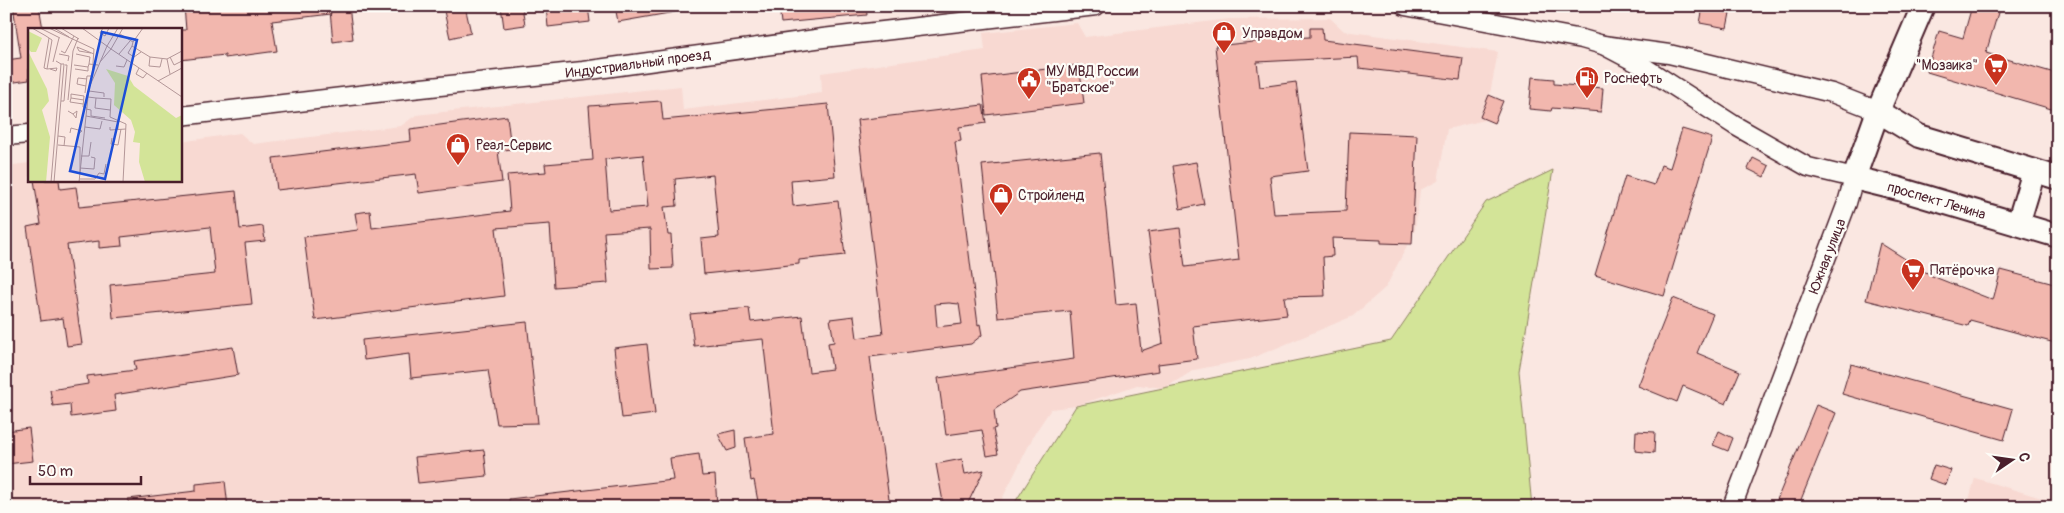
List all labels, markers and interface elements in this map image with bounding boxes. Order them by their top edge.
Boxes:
shop icon: Управдом [1211,20,1237,54]
place label: Управдом [1242,25,1303,42]
inset map [28,28,181,181]
street label: Индустриальный проезд [565,45,712,82]
supermarket icon: "Мозаика" [1983,52,2009,86]
place label: "Мозаика" [1916,57,1978,74]
place label: МУ МВД России "Братское" [1046,63,1138,96]
fuel station icon: Роснефть [1574,65,1600,99]
public building icon: МУ МВД России "Братское" [1016,66,1042,100]
place label: Роснефть [1604,70,1663,87]
shop icon: Реал-Сервис [445,132,471,166]
place label: Реал-Сервис [476,137,552,154]
street label: проспект Ленина [1886,178,1988,223]
shop icon: Стройленд [988,182,1014,216]
place label: Стройленд [1018,187,1085,204]
street label: Южная улица [1805,216,1850,296]
supermarket icon: Пятёрочка [1900,257,1926,291]
place label: Пятёрочка [1930,262,1994,279]
north arrow [1986,436,2036,486]
text: С [2015,451,2034,464]
scale bar [30,453,141,485]
text: 50 m [38,462,73,481]

